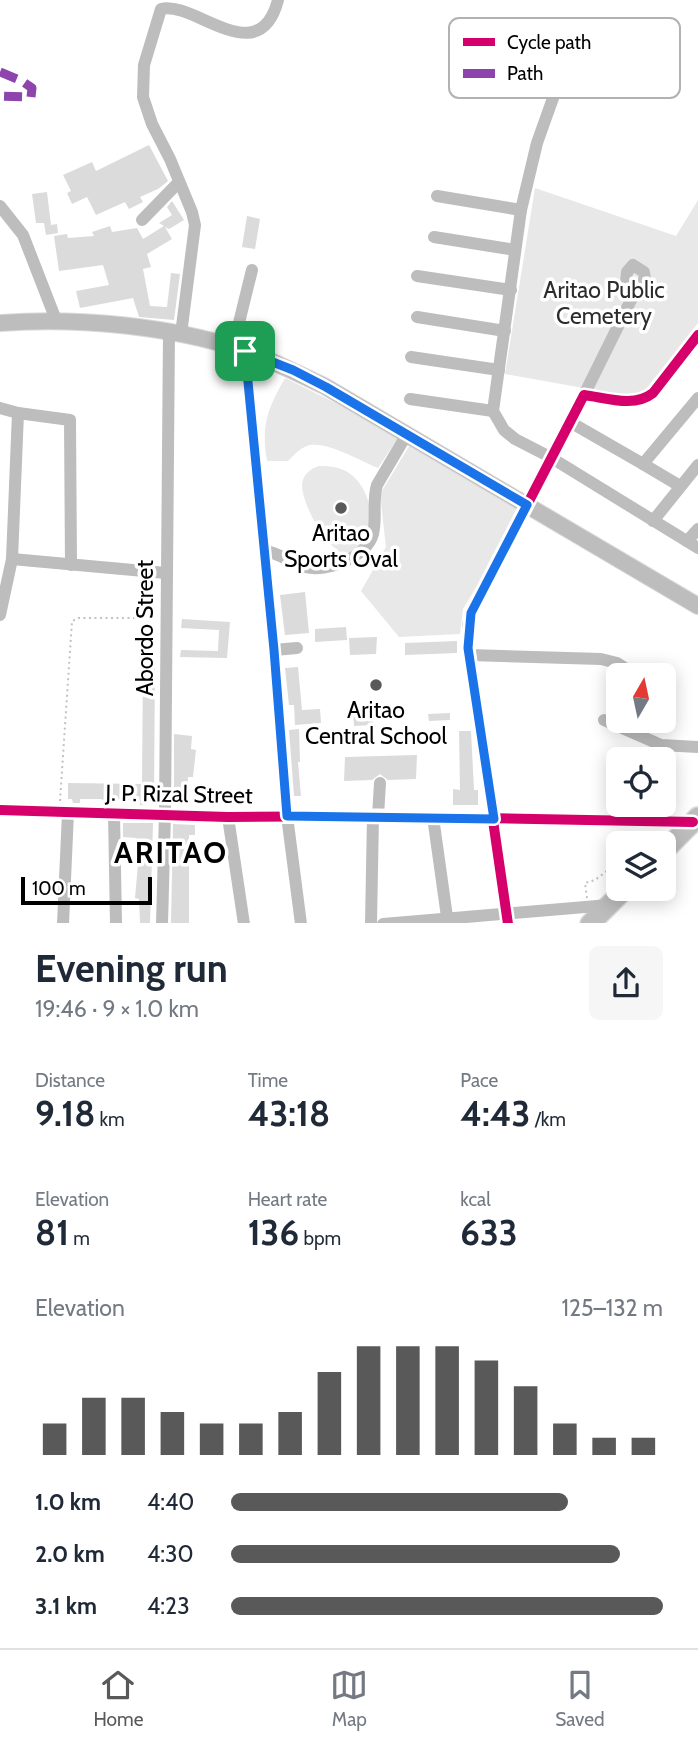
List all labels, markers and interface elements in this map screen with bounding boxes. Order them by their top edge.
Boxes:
legend [449,18,680,98]
text: Cycle path [507,31,591,54]
text: Path [507,62,543,85]
park label: Aritao Public Cemetery [543,276,665,330]
pin [215,321,275,381]
icon: arrive [226,332,264,370]
marker: Aritao Sports Oval [333,500,349,516]
place label: Aritao Sports Oval [284,519,398,573]
street label: Abordo Street [131,560,159,696]
north arrow [606,663,676,733]
map controls [606,663,676,901]
marker: Aritao Central School [368,677,384,693]
place label: Aritao Central School [305,696,447,750]
button: locate [606,747,676,817]
street label: J. P. Rizal Street [104,779,253,809]
button: layers [606,831,676,901]
district label: ARITAO [114,834,228,871]
scale bar [21,874,152,906]
text: 100 m [32,877,86,900]
text: Evening run [35,945,228,992]
button: share [589,946,663,1020]
text: 19:46 · 9 × 1.0 km [35,995,199,1023]
text: Distance [35,1069,105,1092]
text: Time [248,1069,288,1092]
text: Pace [460,1069,498,1092]
text: 9.18 [35,1092,95,1135]
text: 43:18 [248,1092,330,1135]
text: 4:43 [460,1092,530,1135]
text: km [95,1108,125,1131]
text: /km [530,1108,566,1131]
text: Elevation [35,1188,109,1211]
text: Heart rate [248,1188,327,1211]
text: kcal [460,1188,491,1211]
text: 81 [35,1211,69,1254]
text: 136 [248,1211,299,1254]
text: 633 [460,1211,518,1254]
text: m [69,1227,90,1250]
text: bpm [299,1227,341,1250]
text: Elevation [35,1294,125,1322]
text: 125–132 m [562,1294,663,1322]
text: 1.0 km [35,1488,101,1516]
text: 4:40 [147,1488,194,1516]
text: 2.0 km [35,1540,105,1568]
text: 4:30 [147,1540,194,1568]
text: 3.1 km [35,1592,97,1620]
text: 4:23 [147,1592,190,1620]
tab: Home [93,1666,143,1731]
tab: Map [330,1666,368,1731]
tab: Saved [555,1666,605,1731]

